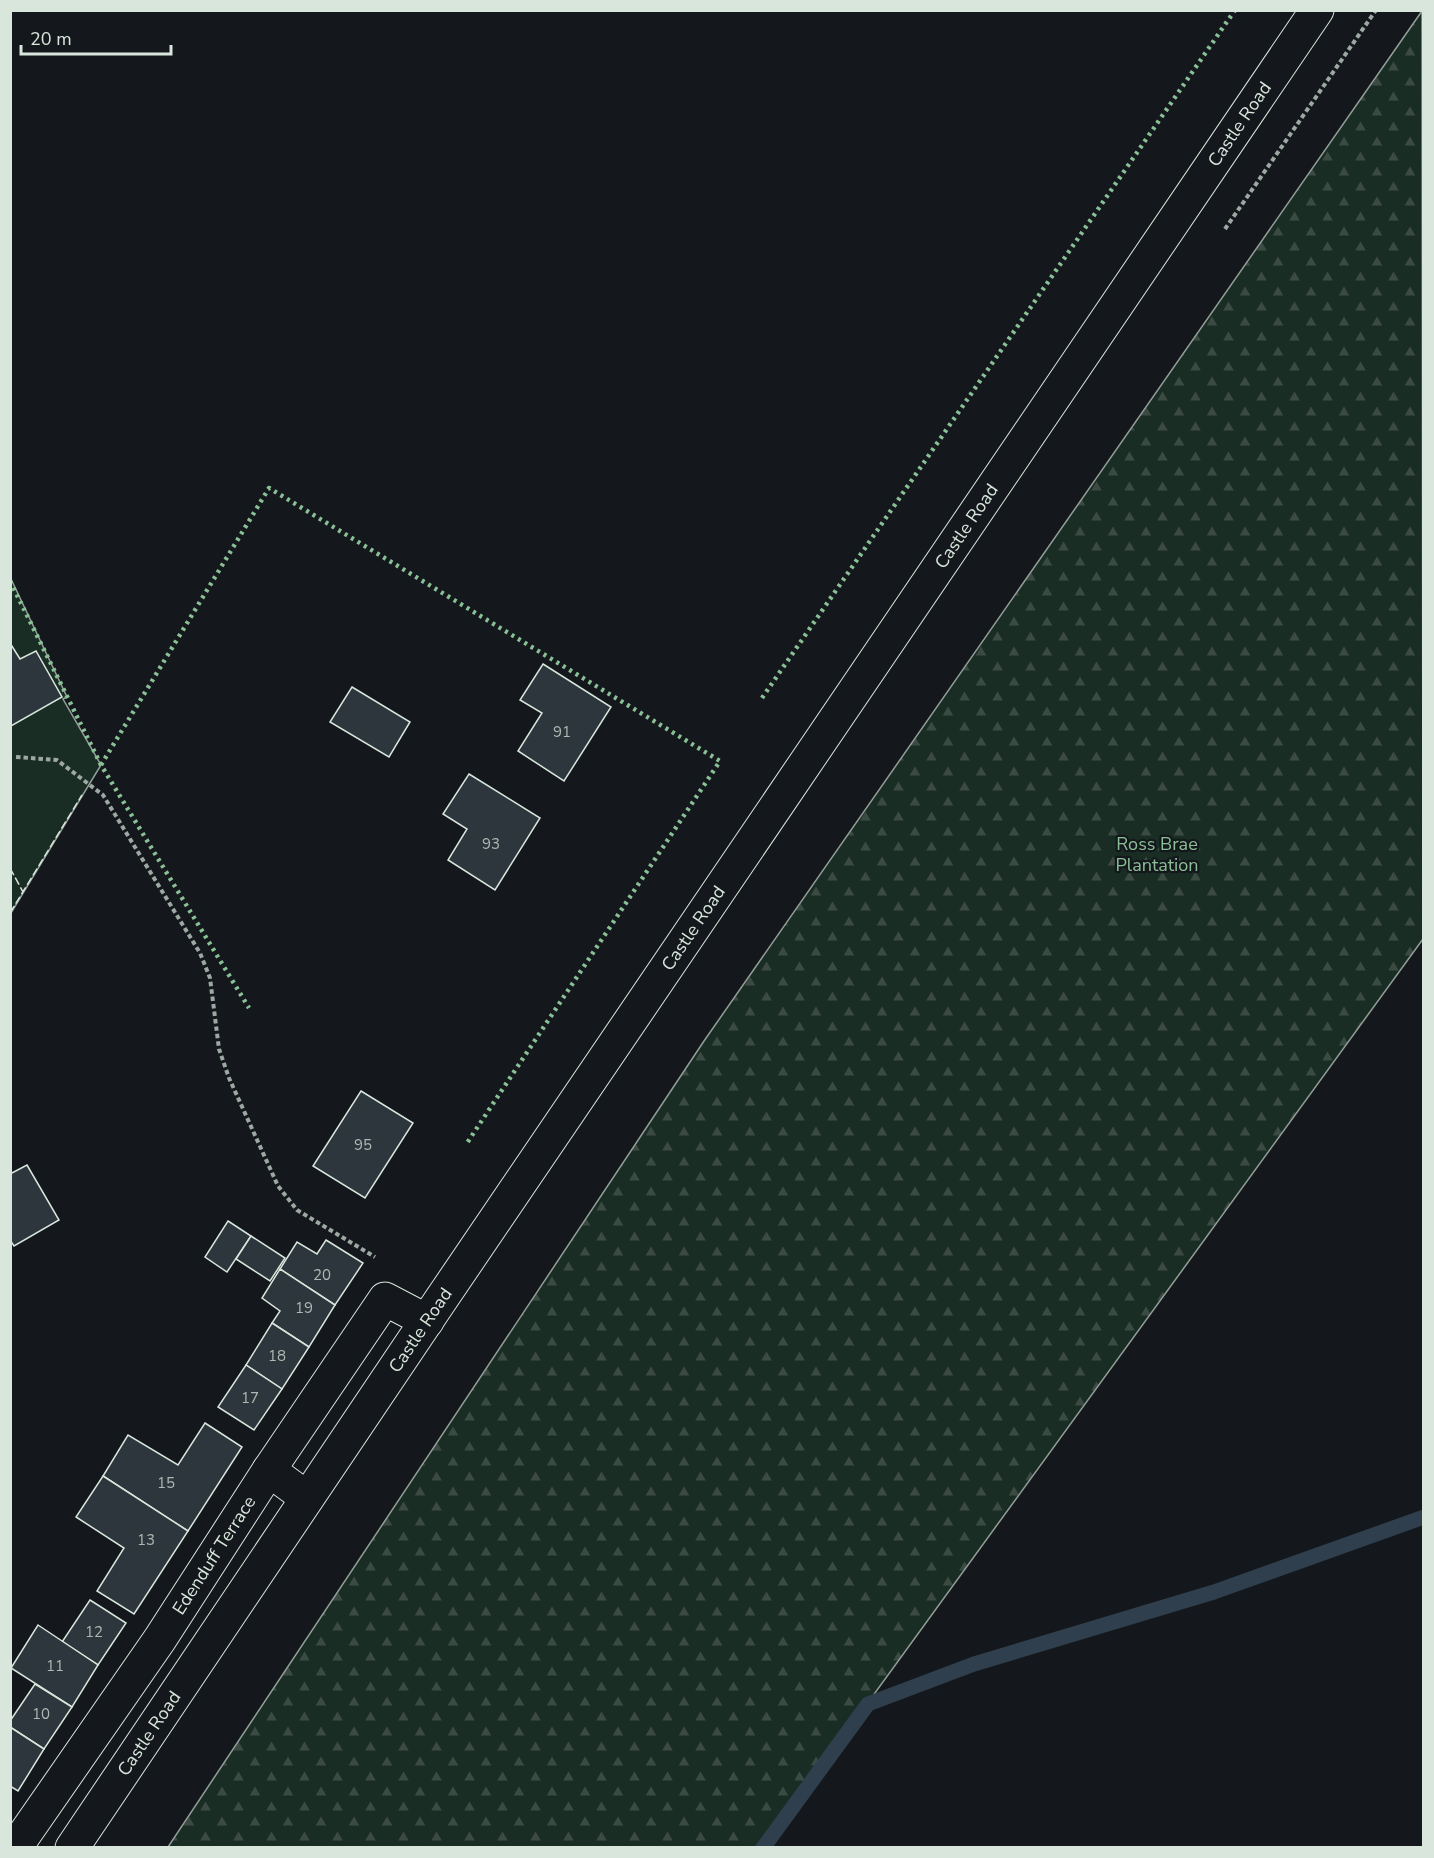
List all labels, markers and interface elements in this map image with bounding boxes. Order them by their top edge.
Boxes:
scale bar [21,18,171,56]
text: 20 m [30,27,72,51]
street label: Castle Road [1202,77,1277,171]
street label: Castle Road [929,479,1004,573]
house number: 91 [553,722,571,742]
park label: Ross Brae Plantation [1115,832,1199,877]
house number: 93 [482,834,500,854]
street label: Castle Road [656,881,731,975]
house number: 95 [354,1135,372,1155]
house number: 20 [313,1265,331,1285]
street label: Castle Road [383,1283,458,1377]
house number: 19 [295,1298,313,1318]
house number: 18 [268,1346,286,1366]
house number: 17 [241,1388,259,1408]
house number: 15 [157,1473,175,1493]
street label: Edenduff Terrace [167,1491,261,1619]
house number: 13 [137,1530,155,1550]
house number: 12 [85,1622,103,1642]
house number: 11 [46,1656,64,1676]
street label: Castle Road [112,1686,186,1781]
house number: 10 [32,1704,50,1724]

